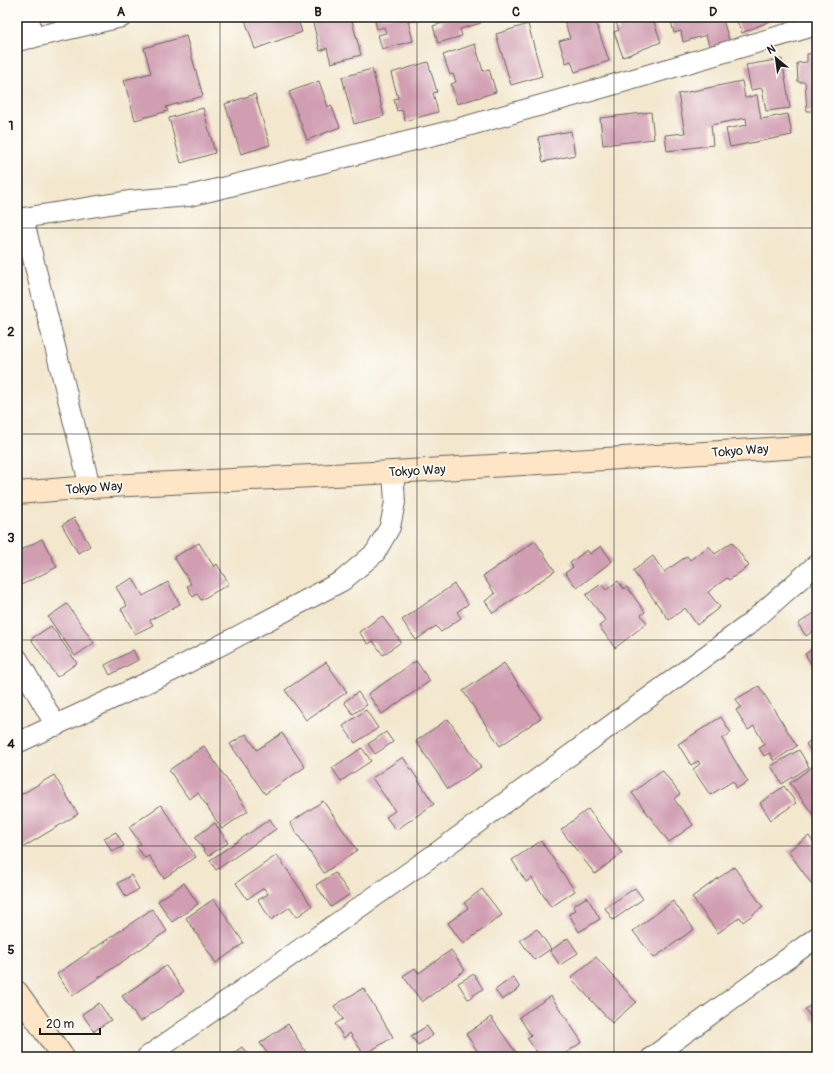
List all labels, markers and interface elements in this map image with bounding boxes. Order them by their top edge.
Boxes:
text: A [117,4,126,20]
text: B [314,4,322,20]
text: C [512,4,520,20]
text: D [709,4,717,20]
north arrow [756,38,796,78]
text: N [765,42,778,57]
text: 1 [8,118,14,134]
text: 2 [7,324,15,340]
street label: Tokyo Way [711,441,769,461]
street label: Tokyo Way [388,461,446,480]
street label: Tokyo Way [65,478,123,498]
text: 3 [7,530,15,546]
text: 4 [7,736,15,752]
text: 5 [7,942,15,958]
scale bar [40,1010,100,1036]
text: 20 m [46,1017,75,1032]

